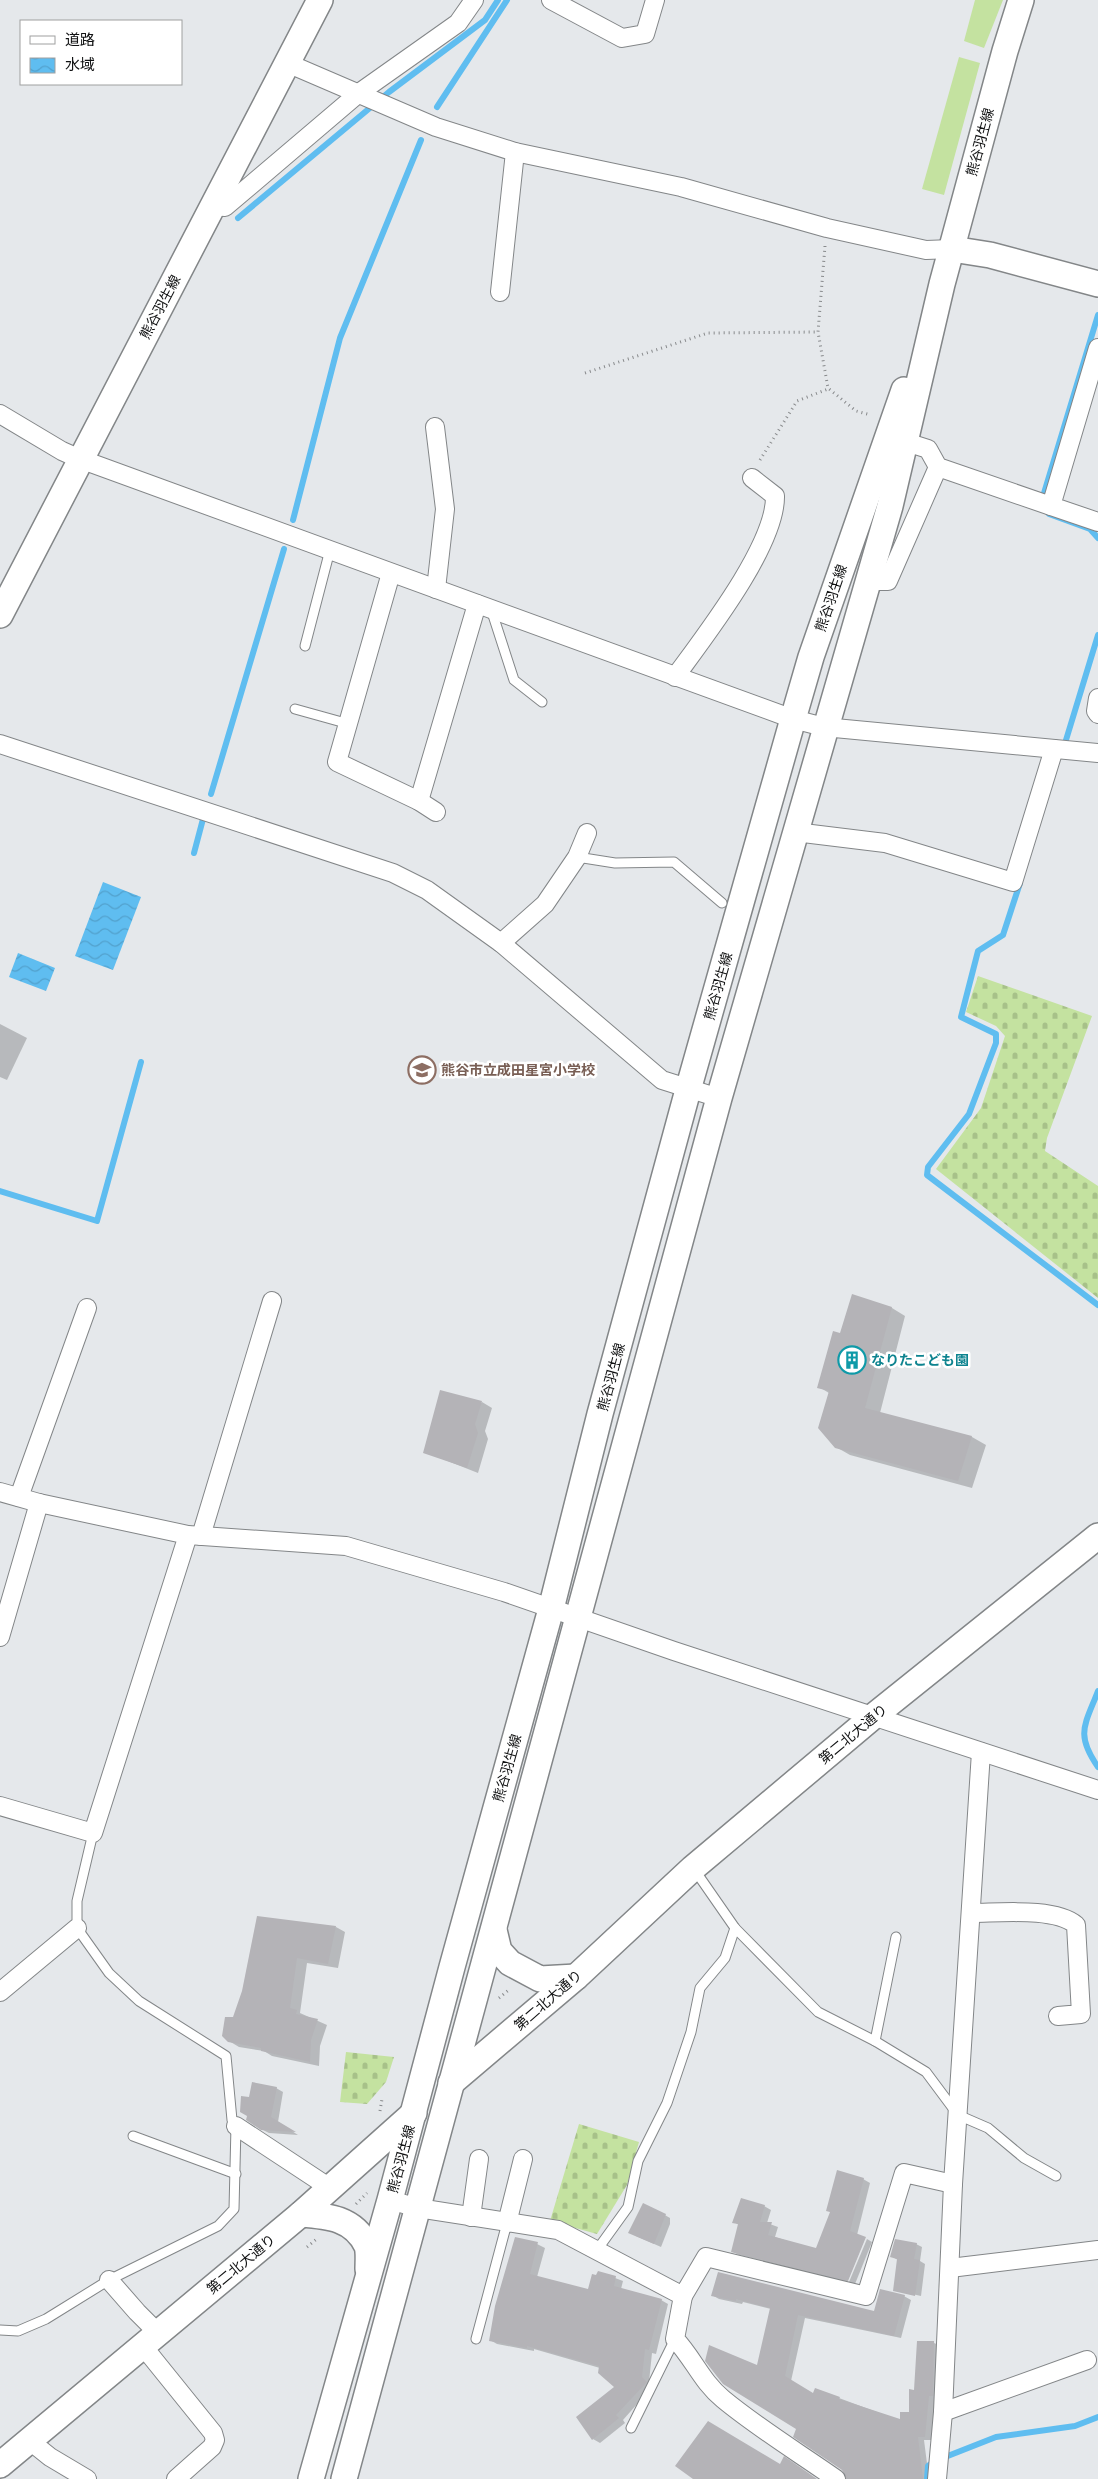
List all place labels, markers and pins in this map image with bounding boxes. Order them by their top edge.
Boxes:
school or university icon: 熊谷市立成田星宮小学校 [407,1055,437,1085]
place label: 熊谷市立成田星宮小学校 [441,1061,595,1079]
building icon: なりたこども園 [837,1345,867,1375]
place label: なりたこども園 [871,1351,969,1369]

